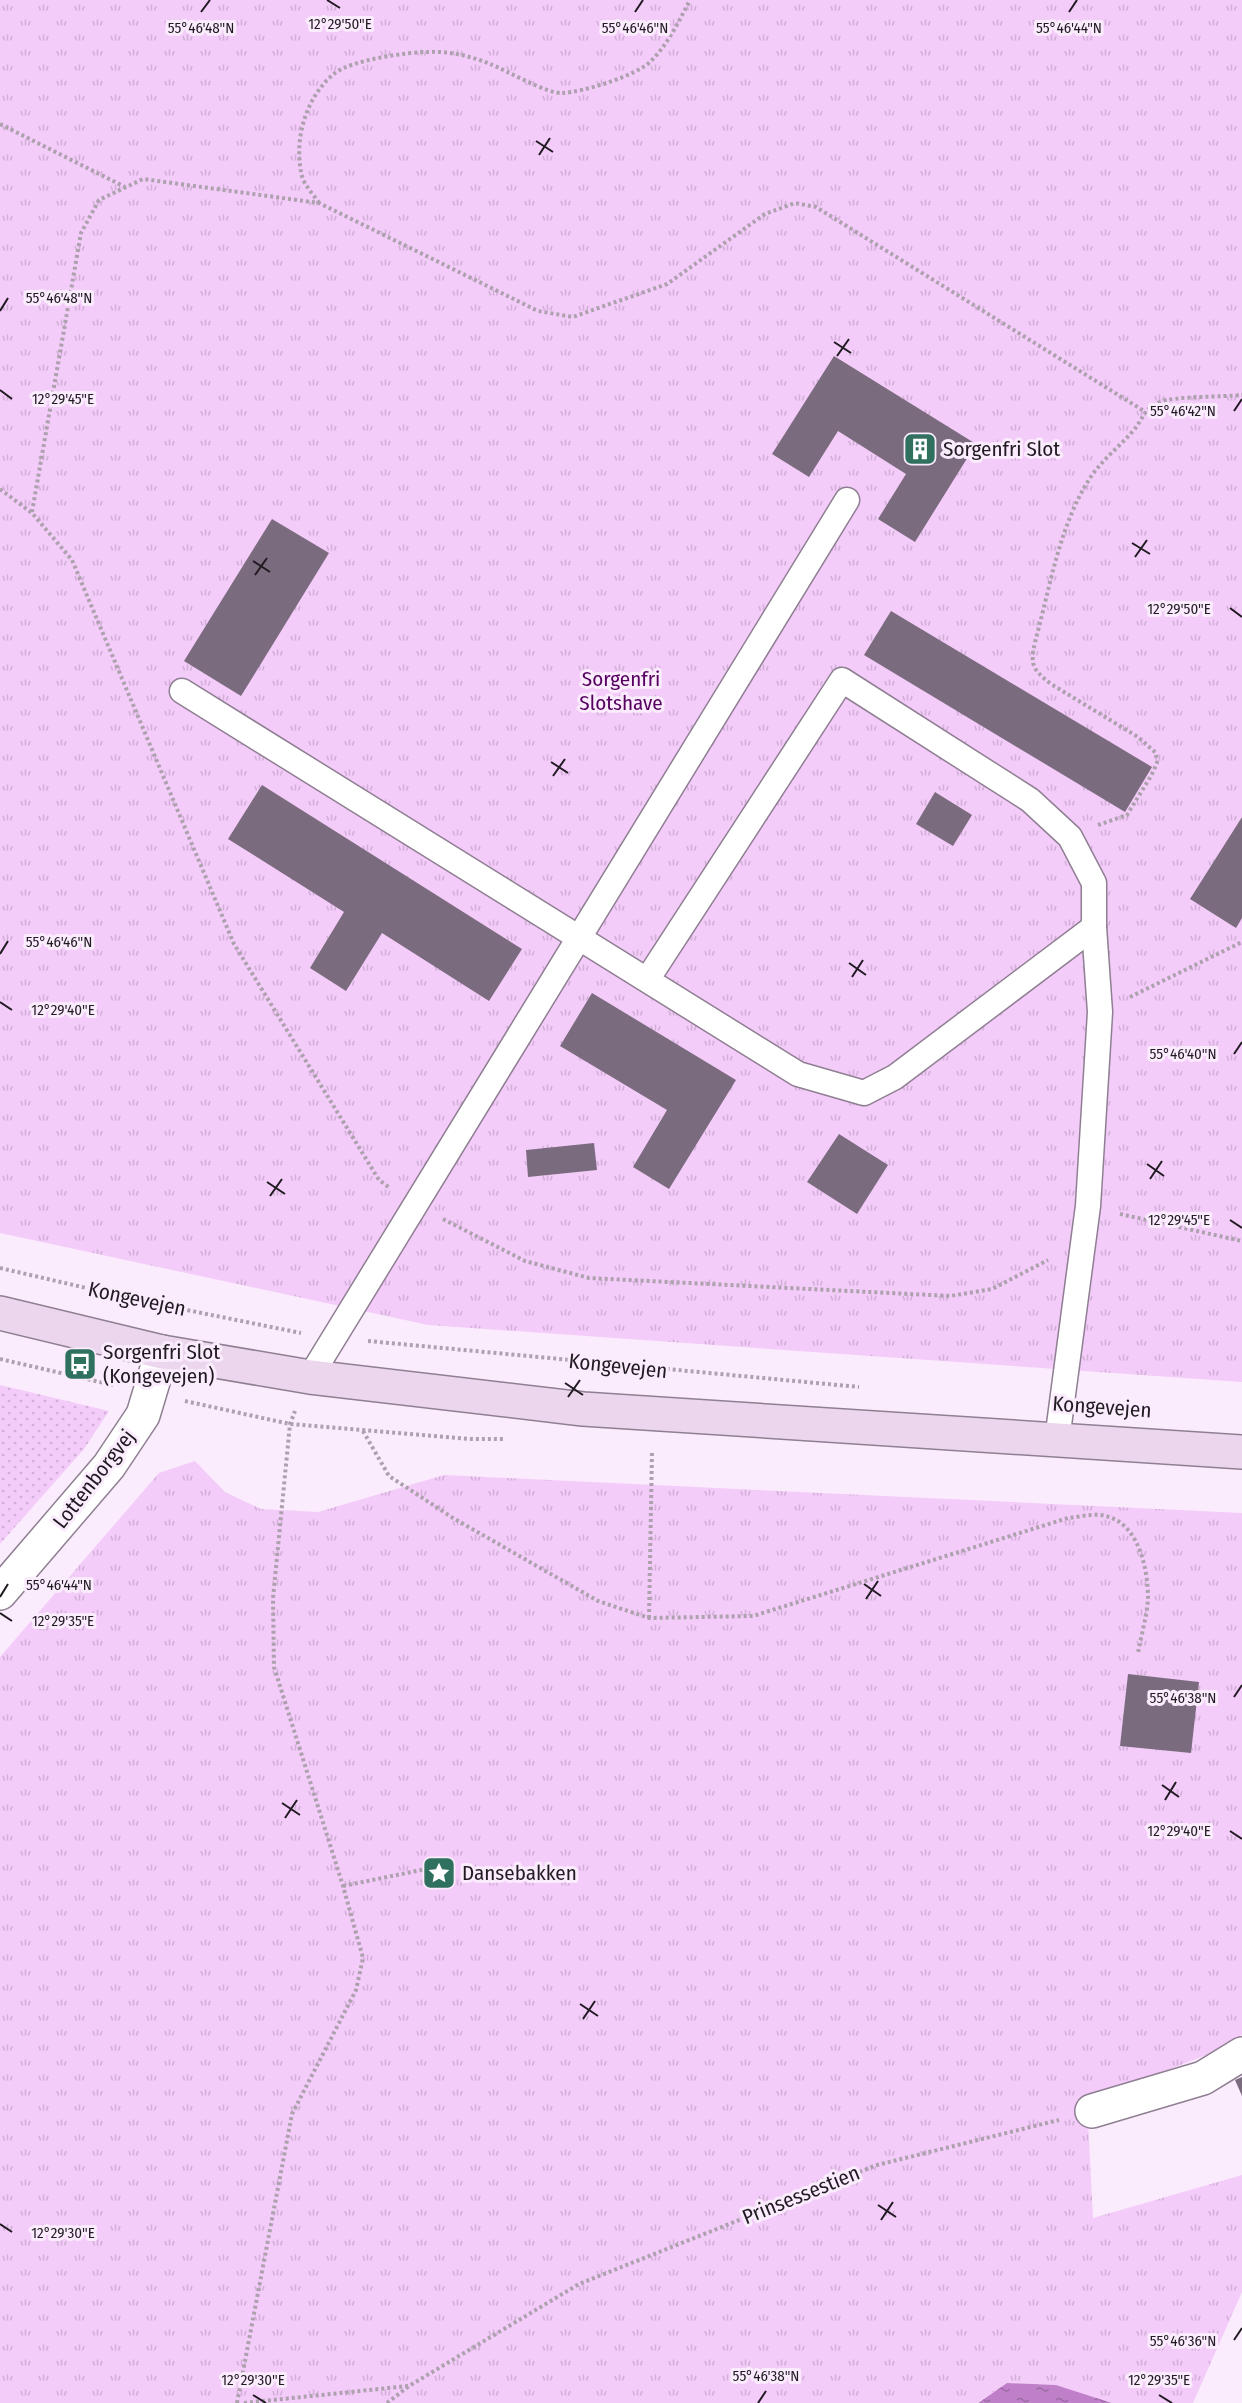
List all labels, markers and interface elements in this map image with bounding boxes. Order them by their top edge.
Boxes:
text: 12°29'50"E [308,15,372,33]
text: 55°46'48"N [168,19,234,37]
text: 55°46'46"N [602,19,668,37]
text: 55°46'44"N [1036,19,1102,37]
text: 55°46'48"N [26,289,92,307]
text: 12°29'45"E [32,390,94,408]
text: 55°46'42"N [1150,402,1216,420]
building icon: Sorgenfri Slot [902,431,938,467]
place label: Sorgenfri Slot [943,436,1060,462]
text: 12°29'50"E [1147,600,1211,618]
park label: Sorgenfri Slotshave [579,666,663,716]
text: 55°46'46"N [26,933,92,951]
text: 12°29'40"E [31,1001,95,1019]
text: 55°46'40"N [1149,1045,1217,1063]
text: 12°29'45"E [1148,1211,1210,1229]
street label: Kongevejen [86,1276,188,1322]
place label: Sorgenfri Slot (Kongevejen) [103,1339,220,1389]
bus stop icon: Sorgenfri Slot (Kongevejen) [62,1346,98,1382]
street label: Kongevejen [567,1348,669,1384]
street label: Kongevejen [1052,1391,1152,1423]
street label: Lottenborgvej [47,1424,141,1534]
text: 55°46'44"N [26,1576,92,1594]
text: 12°29'35"E [32,1612,94,1630]
text: 55°46'38"N [1150,1689,1216,1707]
text: 12°29'40"E [1147,1822,1211,1840]
place icon: Dansebakken [421,1855,457,1891]
place label: Dansebakken [462,1860,577,1886]
street label: Prinsessestien [739,2160,863,2230]
text: 12°29'30"E [31,2224,95,2242]
text: 55°46'36"N [1150,2332,1216,2350]
text: 55°46'38"N [733,2367,799,2385]
text: 12°29'30"E [221,2371,285,2389]
text: 12°29'35"E [1128,2371,1190,2389]

